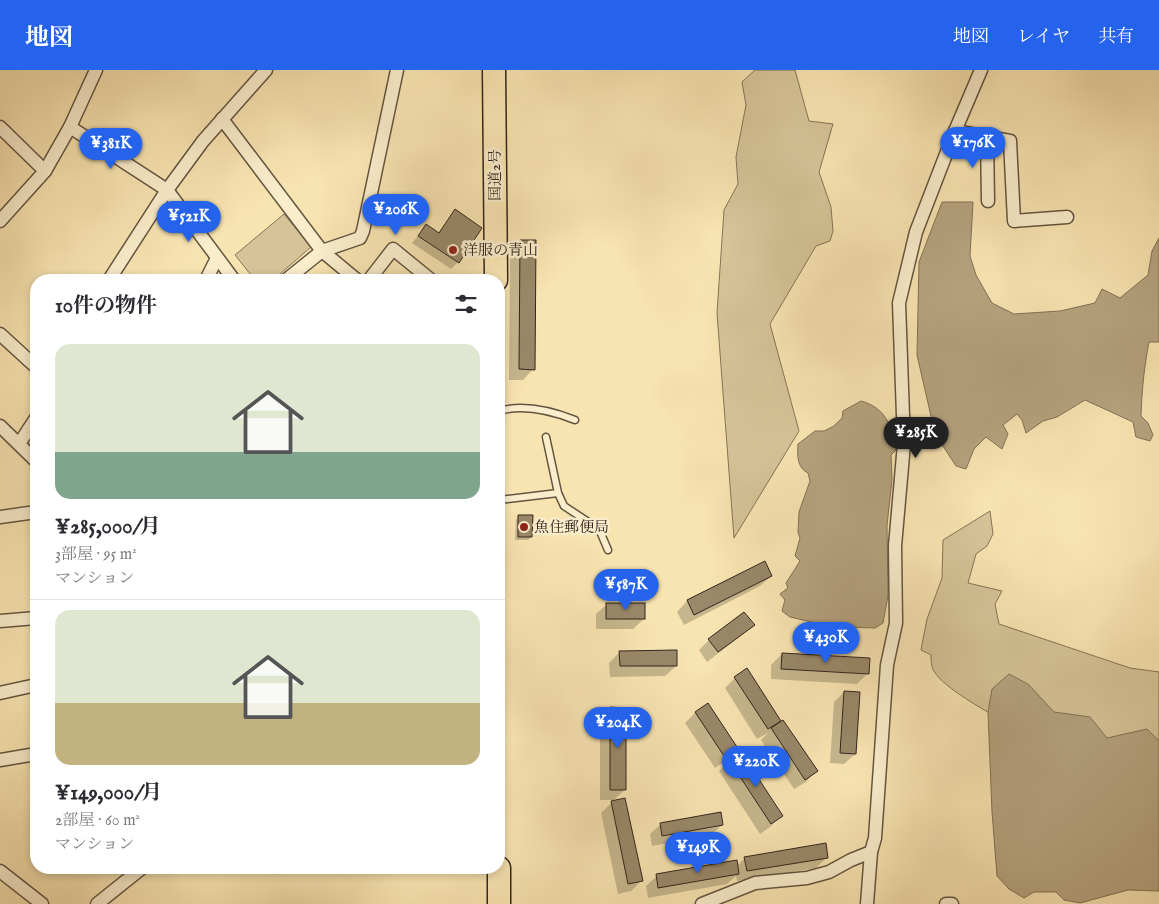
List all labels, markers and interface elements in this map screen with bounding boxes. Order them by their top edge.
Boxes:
text: 地図 [25,23,73,54]
text: 地図 [953,26,989,49]
text: レイヤ [1017,26,1070,49]
text: 共有 [1098,26,1134,49]
pin: ¥176K [938,126,1008,169]
pin: ¥381K [76,128,146,170]
text: ¥176K [951,133,995,153]
text: ¥381K [90,134,132,154]
street label: 国道2号 [486,149,505,201]
pin: ¥206K [361,194,431,236]
pin: ¥521K [154,200,224,243]
text: ¥206K [373,200,419,220]
text: ¥521K [168,207,210,227]
place label: 洋服の青山 [463,241,538,260]
marker: 洋服の青山 [447,244,459,256]
icon: filters [452,290,480,318]
text: 10件の物件 [55,293,157,320]
icon: home [223,377,313,467]
pin: ¥285K [881,416,951,459]
text: ¥285K [895,423,937,443]
text: ¥285,000/月 [55,514,161,541]
place label: 魚住郵便局 [534,518,609,537]
marker: 魚住郵便局 [518,521,530,533]
text: 3部屋 · 95 m² [55,545,137,565]
pin: ¥587K [591,568,661,611]
text: マンション [55,569,134,589]
text: ¥587K [605,575,647,595]
pin: ¥430K [791,622,861,664]
text: ¥430K [804,628,848,648]
icon: home [223,642,313,732]
pin: ¥204K [583,706,653,749]
text: ¥204K [595,713,641,733]
pin: ¥220K [721,746,791,788]
text: ¥220K [733,752,779,772]
text: ¥149,000/月 [55,780,162,807]
text: 2部屋 · 60 m² [55,811,140,831]
pin: ¥149K [663,832,733,874]
text: マンション [55,835,134,855]
text: ¥149K [676,838,720,858]

